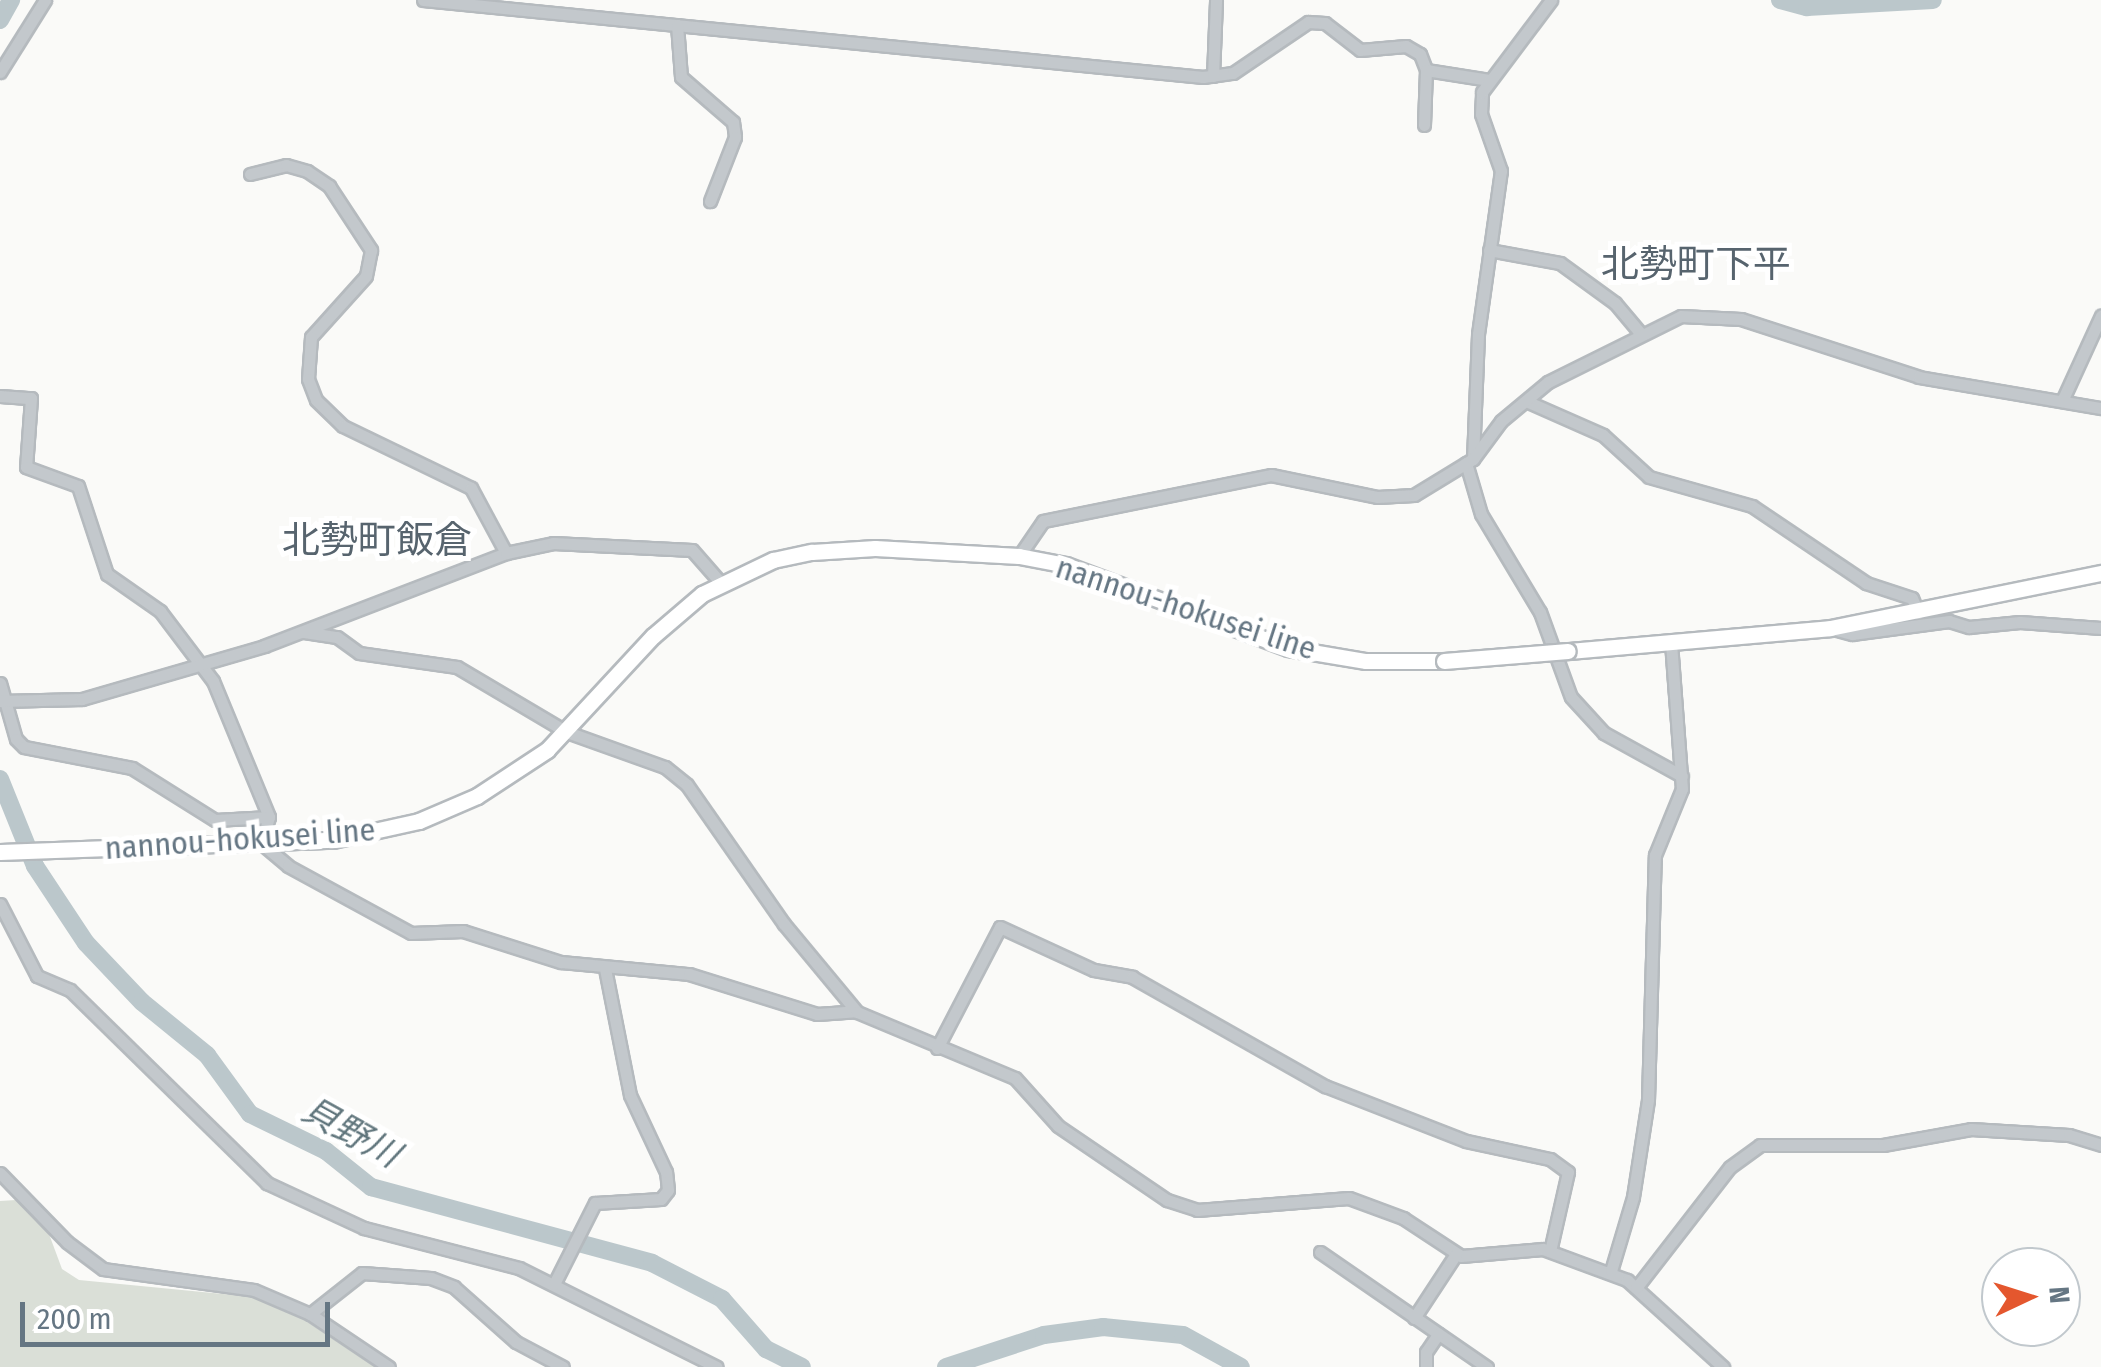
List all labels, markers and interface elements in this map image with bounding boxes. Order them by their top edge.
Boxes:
district label: 北勢町下平 [1601,242,1791,288]
district label: 北勢町飯倉 [282,518,472,564]
street label: nannou-hokusei line [1051,548,1321,668]
street label: nannou-hokusei line [103,810,377,868]
water label: 貝野川 [295,1088,407,1176]
north arrow [1981,1247,2081,1347]
scale bar [25,1282,335,1344]
text: N [2042,1285,2076,1305]
text: 200 m [37,1301,112,1337]

